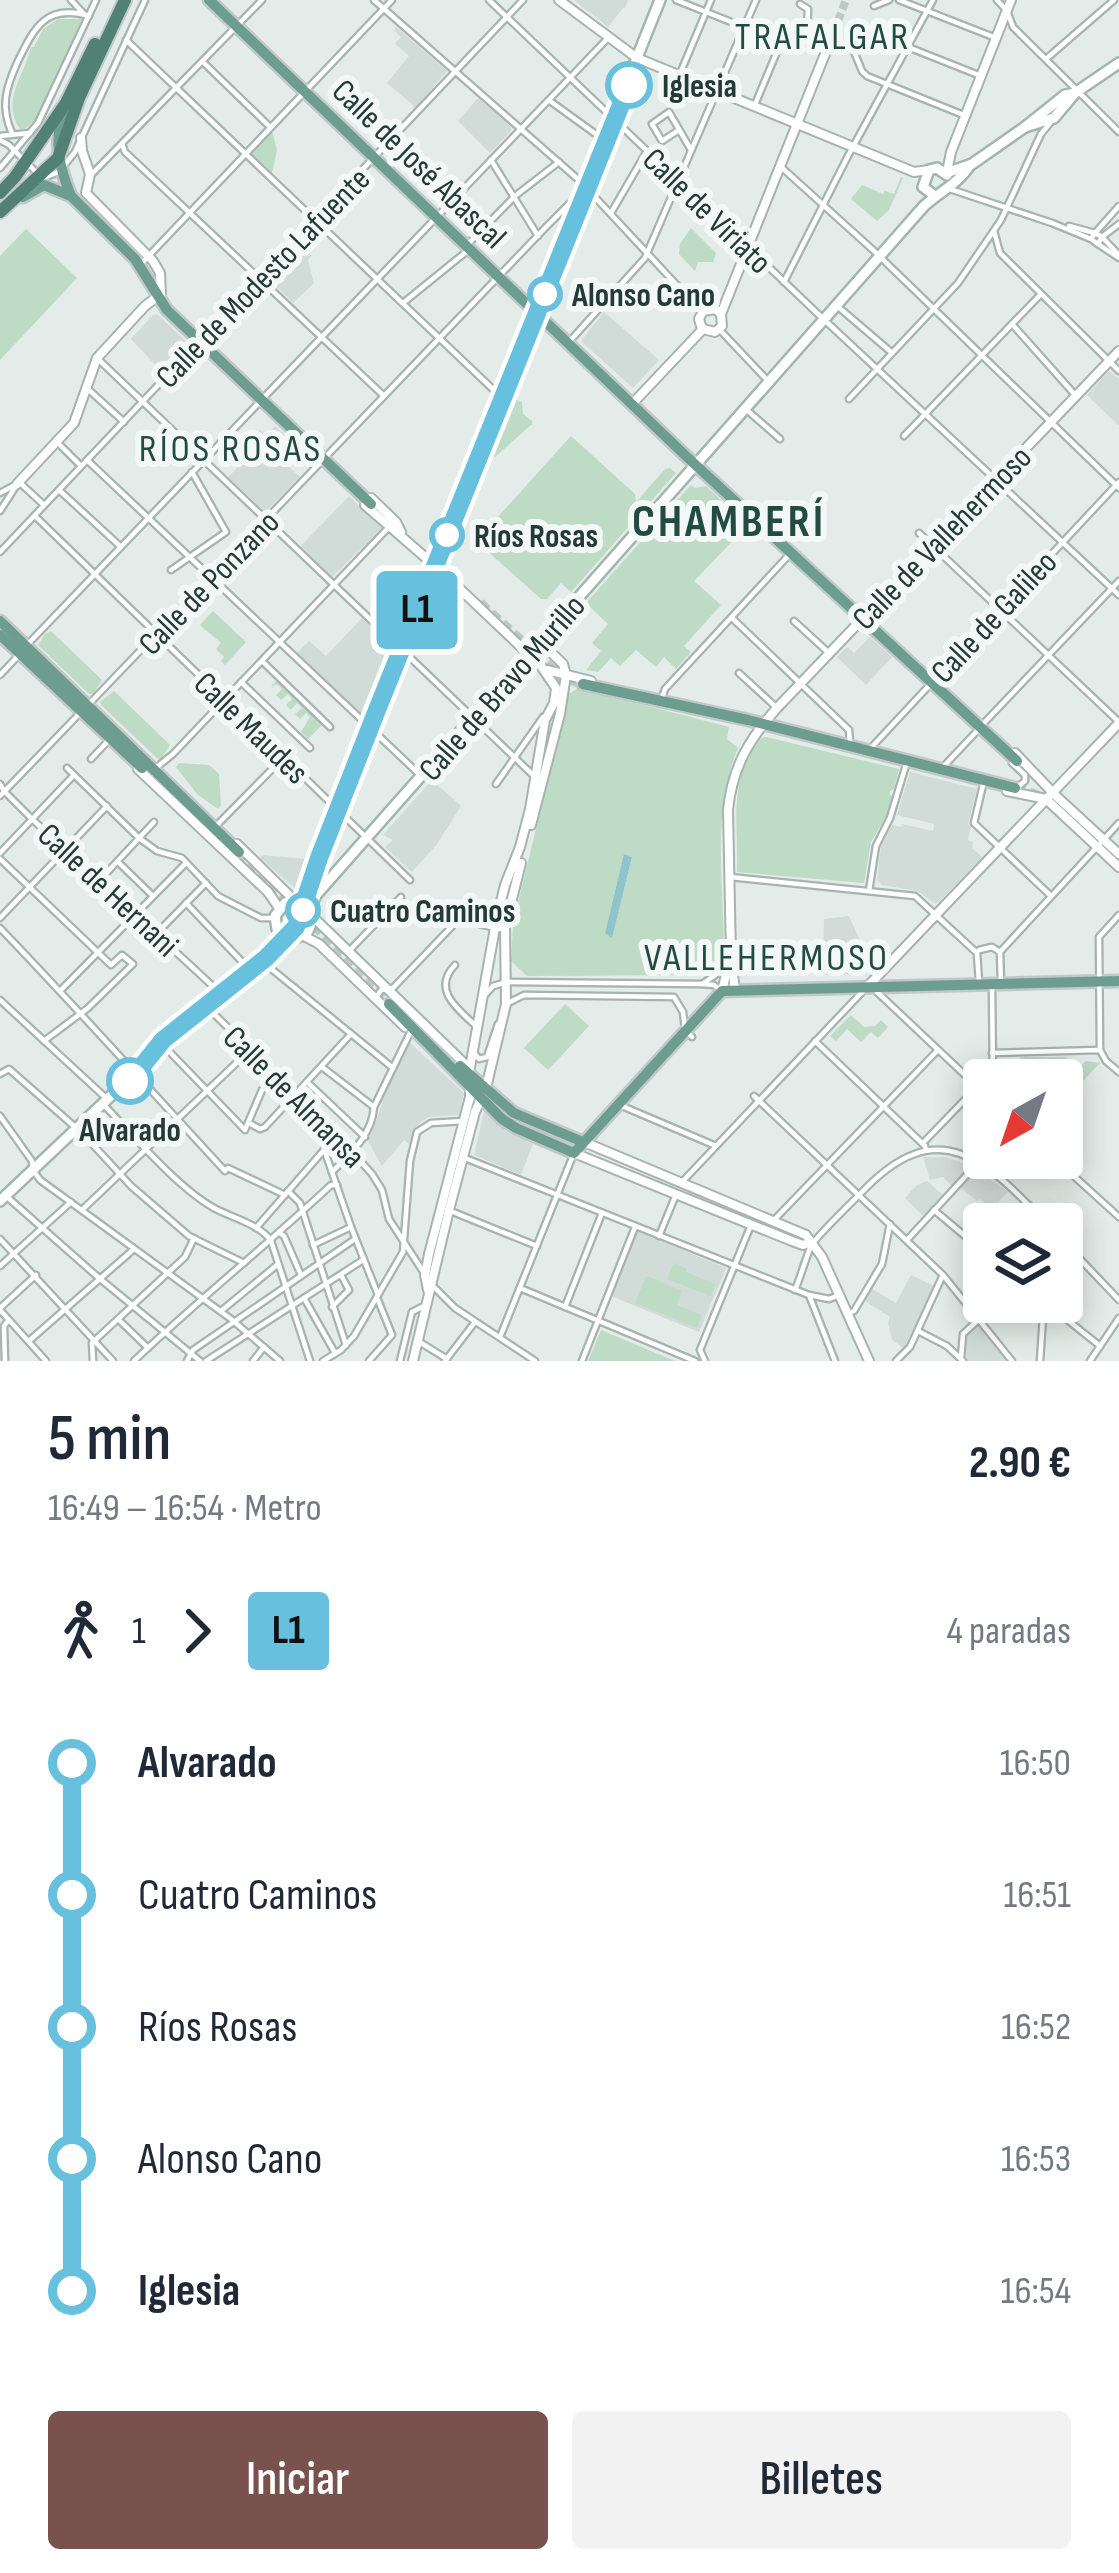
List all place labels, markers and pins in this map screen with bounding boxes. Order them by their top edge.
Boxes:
marker: Iglesia [607,63,651,107]
place label: Iglesia [662,67,737,107]
place label: Alonso Cano [571,276,715,316]
marker: Alonso Cano [529,278,561,310]
place label: Ríos Rosas [474,517,598,557]
marker: Ríos Rosas [431,519,463,551]
place label: Cuatro Caminos [330,892,515,932]
marker: Cuatro Caminos [287,894,319,926]
marker: Alvarado [108,1059,152,1103]
place label: Alvarado [78,1111,181,1151]

